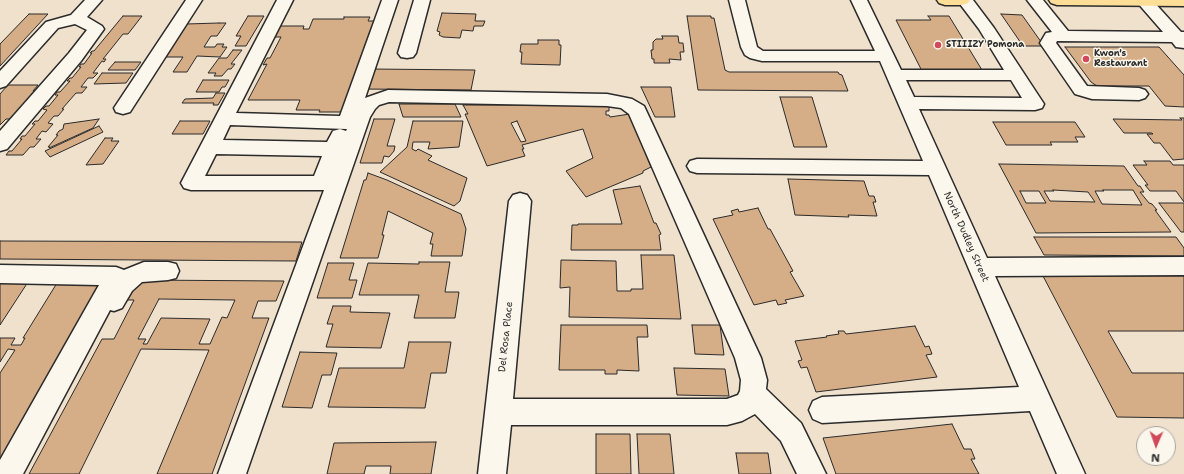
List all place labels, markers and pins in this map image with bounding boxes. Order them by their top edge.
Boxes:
marker: STIIIZY Pomona [933,40,943,50]
place label: STIIIZY Pomona [946,40,1024,50]
place label: Kwon's Restaurant [1094,49,1147,70]
marker: Kwon's Restaurant [1081,54,1091,64]

